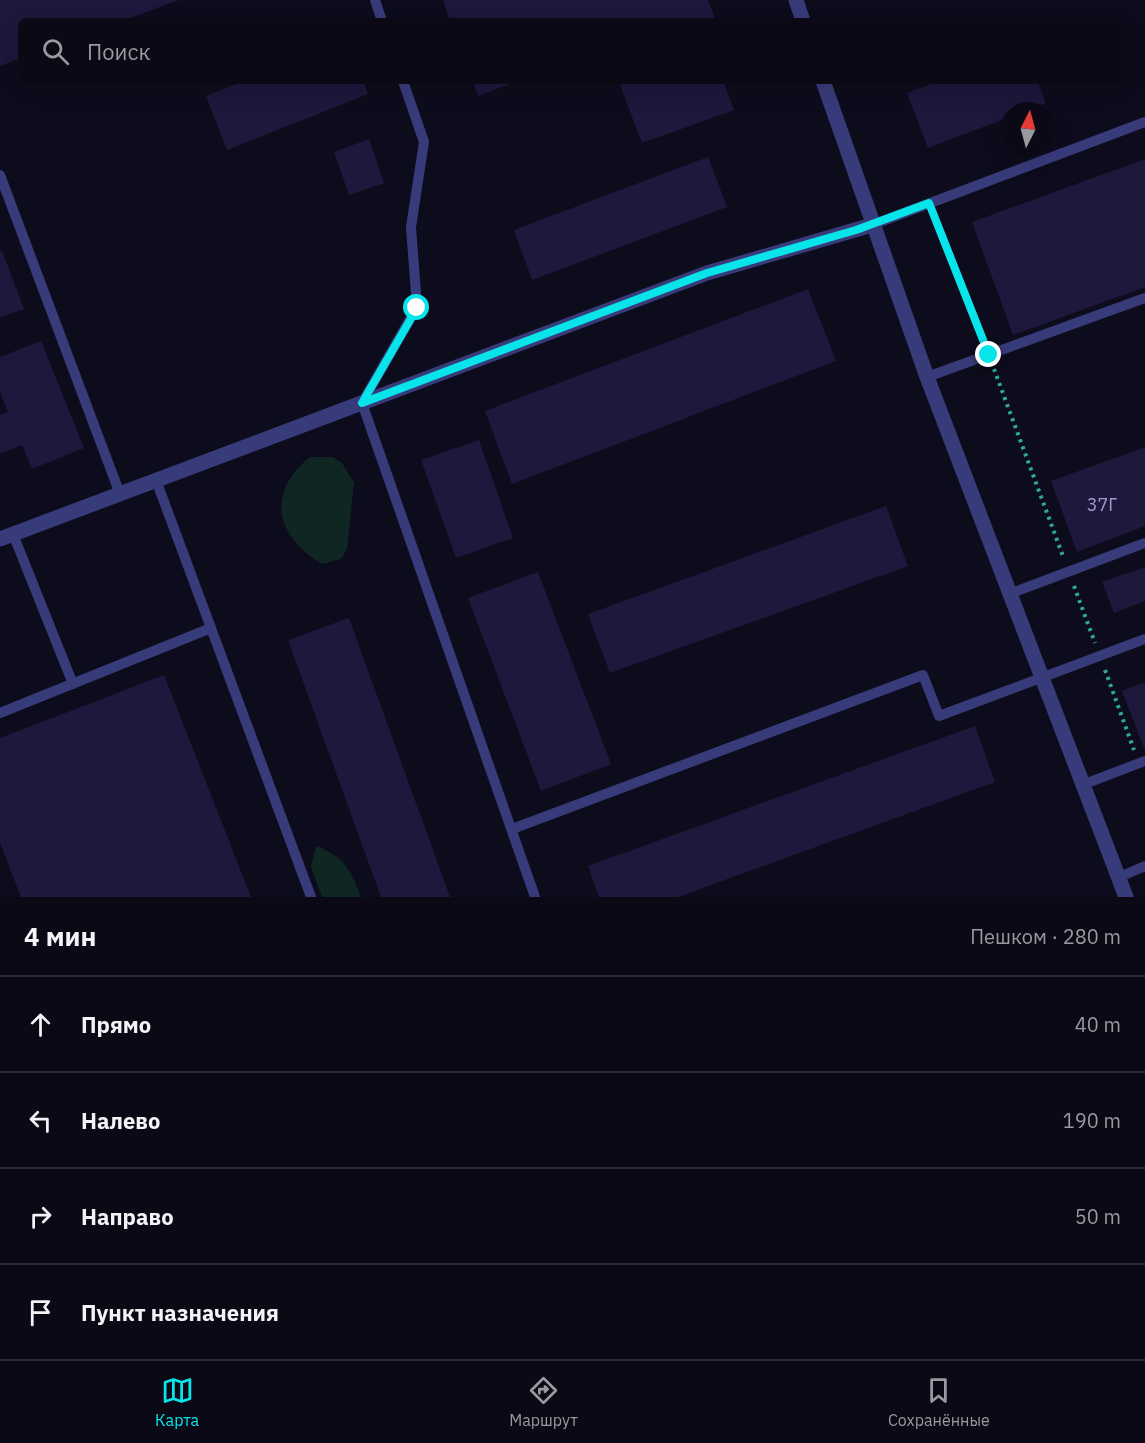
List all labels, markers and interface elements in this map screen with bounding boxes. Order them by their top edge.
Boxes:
search box [18,18,1127,84]
icon: search [39,35,72,68]
text: Поиск [87,37,151,66]
north arrow [1001,102,1055,156]
route start [403,294,429,320]
route end [975,341,1001,367]
house number: 37Г [1087,493,1117,516]
text: 4 мин [24,919,96,953]
text: Пешком · 280 m [970,923,1121,950]
icon: ahead [24,1008,57,1041]
text: Прямо [81,1010,151,1039]
text: 40 m [1075,1011,1121,1038]
icon: left [24,1104,57,1137]
text: Налево [81,1106,160,1135]
text: 190 m [1063,1107,1121,1134]
icon: right [24,1200,57,1233]
text: Направо [81,1202,174,1231]
text: 50 m [1075,1203,1121,1230]
icon: arrive [24,1296,57,1329]
text: Пункт назначения [81,1298,279,1327]
tab: Карта [155,1374,199,1430]
tab: Маршрут [509,1374,578,1430]
tab: Сохранённые [888,1374,990,1430]

